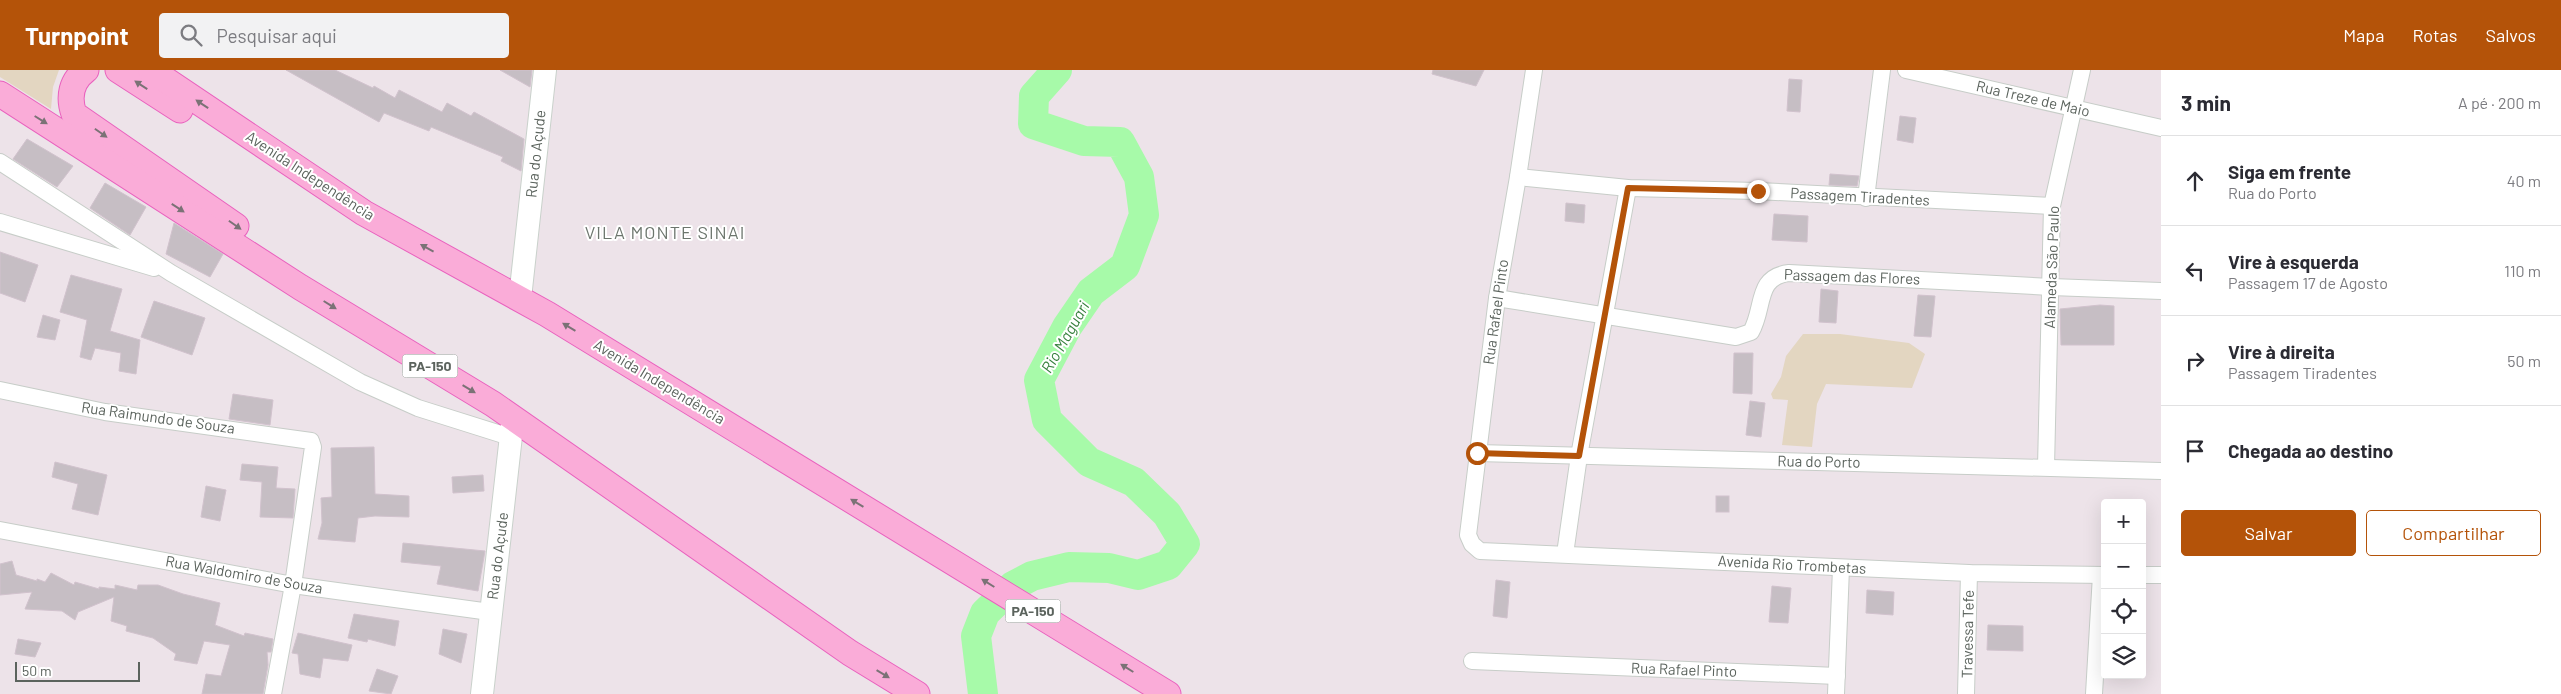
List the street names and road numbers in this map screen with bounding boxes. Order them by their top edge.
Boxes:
street label: Rua Treze de Maio [1975,76,2092,120]
street label: Rua do Açude [521,109,549,199]
street label: Avenida Independência [243,127,378,224]
street label: Passagem Tiradentes [1790,183,1930,209]
street label: Alameda São Paulo [2040,205,2062,329]
street label: Rua Rafael Pinto [1479,258,1511,366]
street label: Passagem das Flores [1784,265,1921,287]
street label: Avenida Independência [591,335,728,427]
road number: PA-150 [402,354,458,378]
street label: Rua Raimundo de Souza [80,397,236,437]
street label: Rua do Porto [1777,451,1861,471]
street label: Rua do Açude [483,511,511,601]
street label: Rua Waldomiro de Souza [164,551,324,597]
street label: Avenida Rio Trombetas [1717,551,1867,577]
street label: Travessa Tefe [1957,590,1977,678]
road number: PA-150 [1006,600,1060,622]
street label: Rua Rafael Pinto [1631,658,1737,680]

